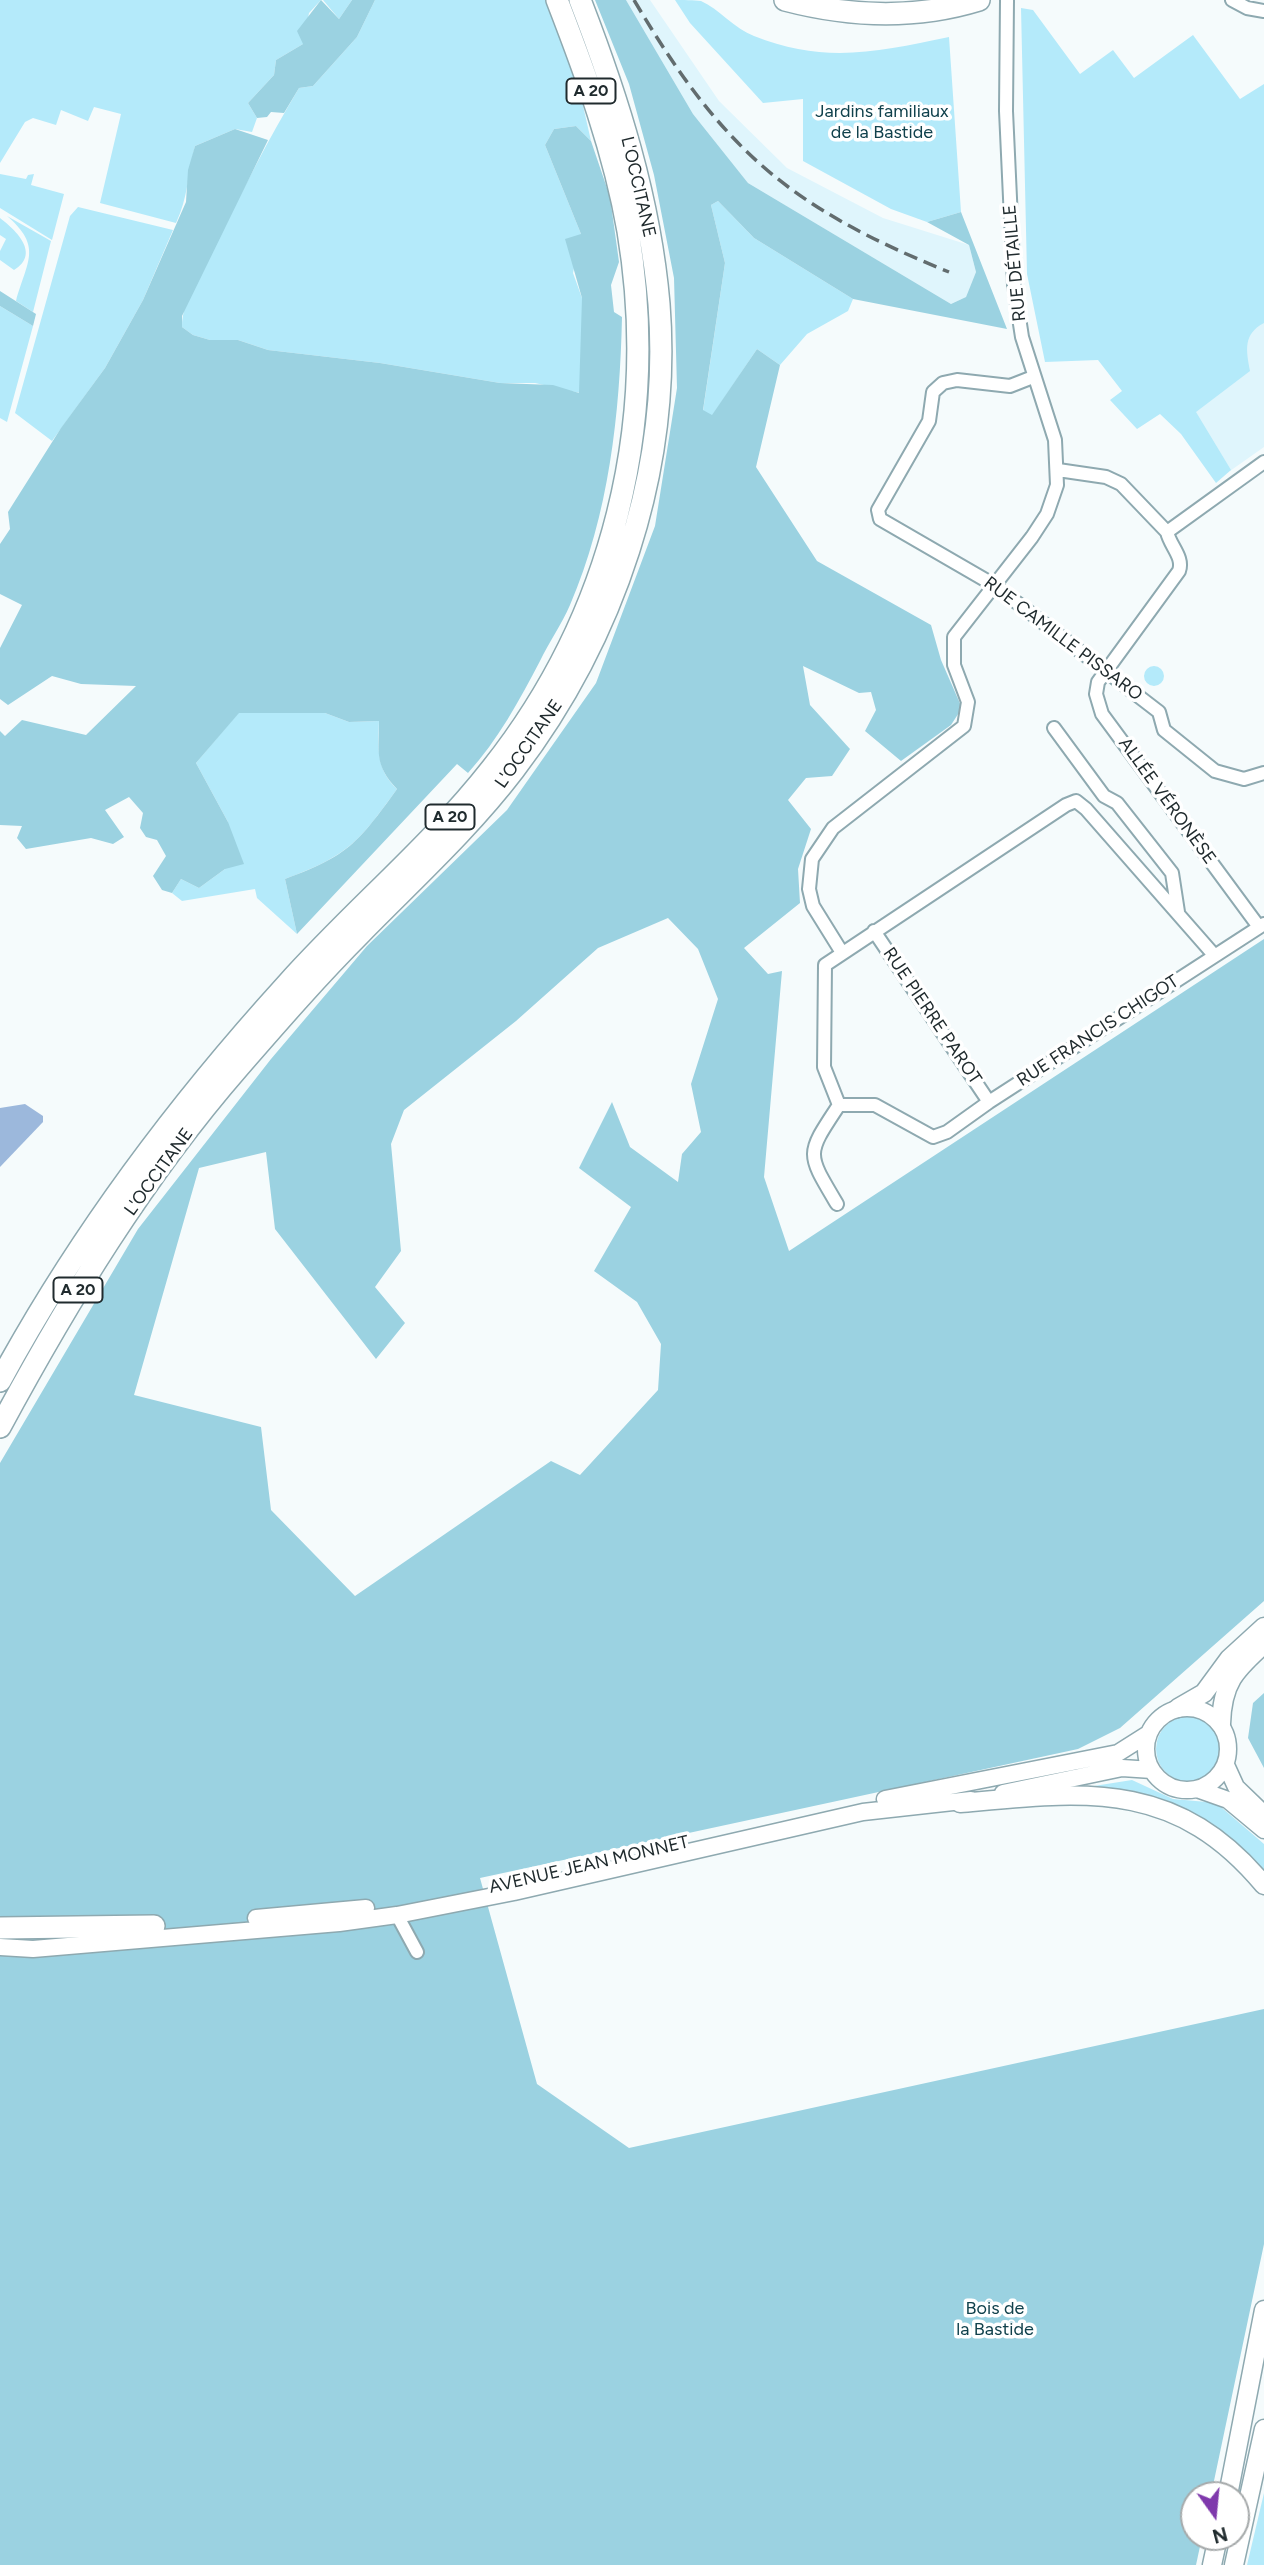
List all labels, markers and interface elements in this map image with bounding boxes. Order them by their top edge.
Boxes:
road number: A 20 [566,78,616,104]
park label: Jardins familiaux de la Bastide [815,101,949,144]
street label: L'OCCITANE [616,134,660,240]
street label: RUE DÉTAILLE [999,204,1031,322]
street label: RUE CAMILLE PISSARO [979,572,1147,706]
street label: L'OCCITANE [491,696,567,792]
street label: ALLÉE VÉRONÈSE [1114,733,1220,869]
road number: A 20 [426,804,475,830]
street label: RUE PIERRE PAROT [878,944,986,1088]
street label: RUE FRANCIS CHIGOT [1013,971,1183,1091]
street label: L'OCCITANE [120,1124,198,1220]
road number: A 20 [54,1278,102,1302]
street label: AVENUE JEAN MONNET [487,1831,691,1899]
park label: Bois de la Bastide [956,2298,1034,2340]
north arrow [1180,2481,1250,2551]
text: N [1210,2522,1230,2548]

